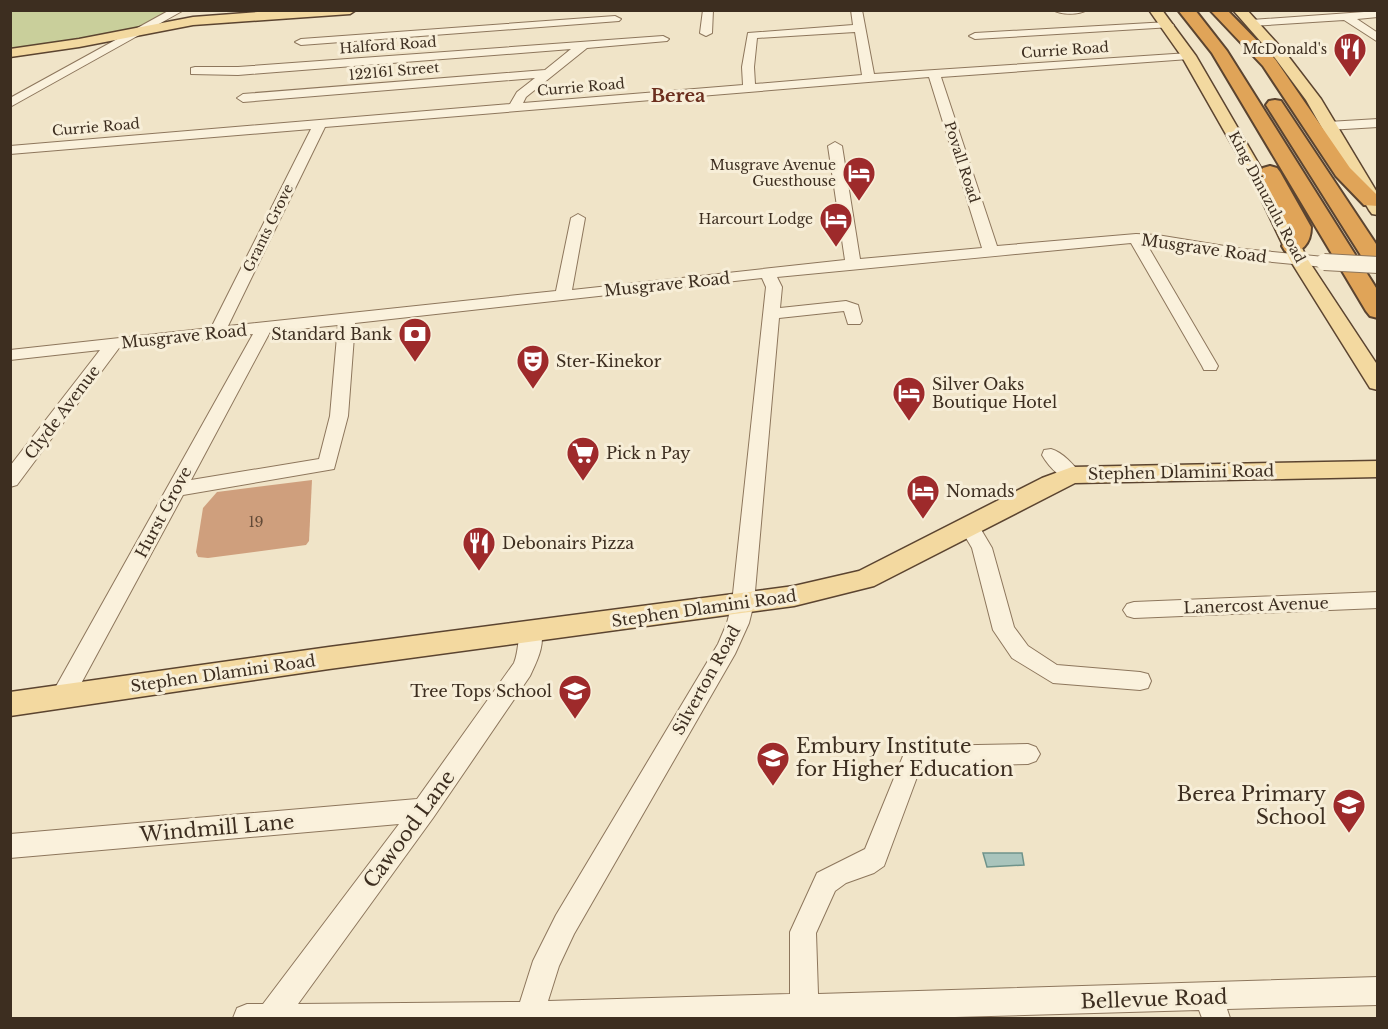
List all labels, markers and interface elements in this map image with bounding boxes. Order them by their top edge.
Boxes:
restaurant icon: McDonald's [1332,31,1368,78]
street label: Halford Road [339,33,438,57]
street label: Currie Road [1020,38,1110,62]
place label: McDonald's [1242,40,1327,58]
street label: 122161 Street [348,58,441,84]
street label: Currie Road [536,74,626,100]
district label: Berea [651,85,706,107]
street label: Currie Road [51,114,141,140]
street label: Povall Road [940,119,984,206]
street label: King Dinuzulu Road [1225,128,1310,266]
hotel icon: Musgrave Avenue Guesthouse [841,155,877,202]
place label: Musgrave Avenue Guesthouse [710,156,836,190]
street label: Grants Grove [239,181,297,275]
hotel icon: Harcourt Lodge [818,201,854,248]
place label: Harcourt Lodge [699,210,813,228]
street label: Musgrave Road [1140,229,1268,267]
street label: Musgrave Road [603,267,731,301]
bank icon: Standard Bank [397,316,433,363]
street label: Musgrave Road [120,319,248,353]
place label: Standard Bank [271,324,392,344]
theatre icon: Ster-Kinekor [515,343,551,390]
place label: Ster-Kinekor [556,351,662,371]
street label: Clyde Avenue [20,361,104,463]
place label: Silver Oaks Boutique Hotel [932,374,1057,412]
hotel icon: Silver Oaks Boutique Hotel [891,375,927,422]
supermarket icon: Pick n Pay [565,435,601,482]
place label: Pick n Pay [606,443,691,463]
street label: Stephen Dlamini Road [1088,460,1275,484]
street label: Hurst Grove [130,463,196,561]
hotel icon: Nomads [905,473,941,520]
place label: Nomads [946,481,1015,501]
house number: 19 [248,513,264,531]
restaurant icon: Debonairs Pizza [461,525,497,572]
place label: Debonairs Pizza [502,533,634,553]
street label: Stephen Dlamini Road [610,585,798,631]
street label: Lanercost Avenue [1183,592,1329,618]
street label: Silverton Road [668,622,744,738]
street label: Stephen Dlamini Road [129,650,317,696]
school or university icon: Tree Tops School [557,673,593,720]
place label: Tree Tops School [410,681,552,701]
place label: Embury Institute for Higher Education [796,734,1014,781]
school or university icon: Embury Institute for Higher Education [755,740,791,787]
street label: Cawood Lane [358,765,460,893]
place label: Berea Primary School [1177,782,1326,829]
school or university icon: Berea Primary School [1331,787,1367,834]
street label: Windmill Lane [138,809,295,847]
street label: Bellevue Road [1080,984,1228,1014]

